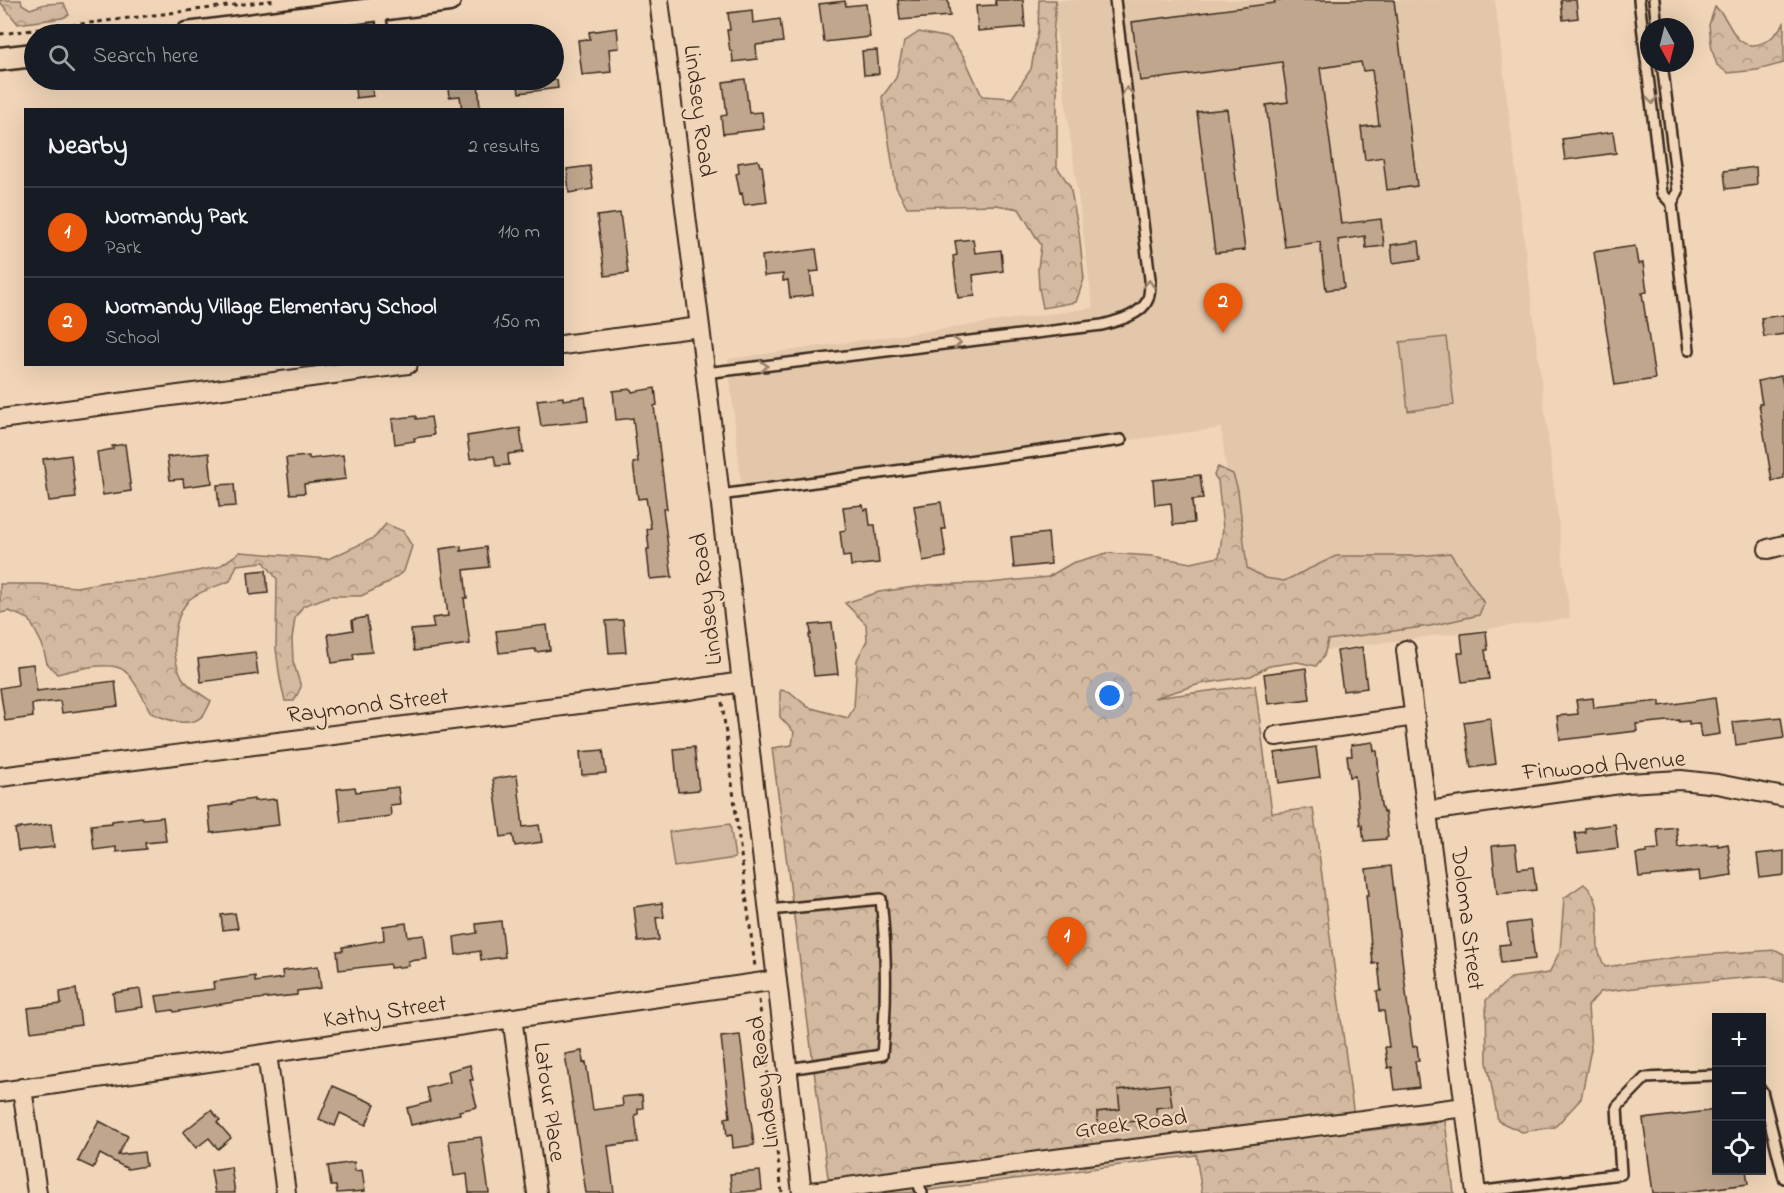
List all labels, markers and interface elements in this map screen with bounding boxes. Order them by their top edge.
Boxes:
north arrow [1640,18,1694,72]
search box [24,24,564,90]
icon: search [45,41,78,74]
text: Search here [93,41,198,73]
street label: Lindsey Road [672,43,724,180]
one-way arrow [1121,86,1133,95]
one-way arrow [1645,95,1658,104]
text: Nearby [48,128,127,166]
text: 2 results [468,133,540,162]
text: Normandy Park [105,202,248,234]
text: 1 [64,218,71,247]
text: 110 m [498,218,540,247]
text: Park [105,234,141,263]
one-way arrow [1143,280,1155,289]
pin: 2 [1204,284,1242,333]
text: Normandy Village Elementary School [105,292,437,324]
text: 2 [63,308,72,337]
text: 150 m [493,308,540,337]
text: School [105,324,160,353]
one-way arrow [953,337,962,349]
one-way arrow [759,360,768,372]
street label: Lindsey Road [682,530,734,667]
street label: Raymond Street [285,680,451,735]
your location [1095,681,1124,710]
street label: Finwood Avenue [1520,742,1687,792]
street label: Doloma Street [1440,844,1492,993]
pin: 1 [1048,918,1086,967]
street label: Kathy Street [321,987,449,1040]
street label: Lindsey Road [739,1013,791,1150]
map controls [1712,1013,1766,1175]
button: + [1712,1013,1766,1067]
street label: Latour Place [522,1040,574,1164]
button: − [1712,1067,1766,1121]
street label: Greek Road [1073,1101,1190,1149]
button: locate [1712,1121,1766,1175]

